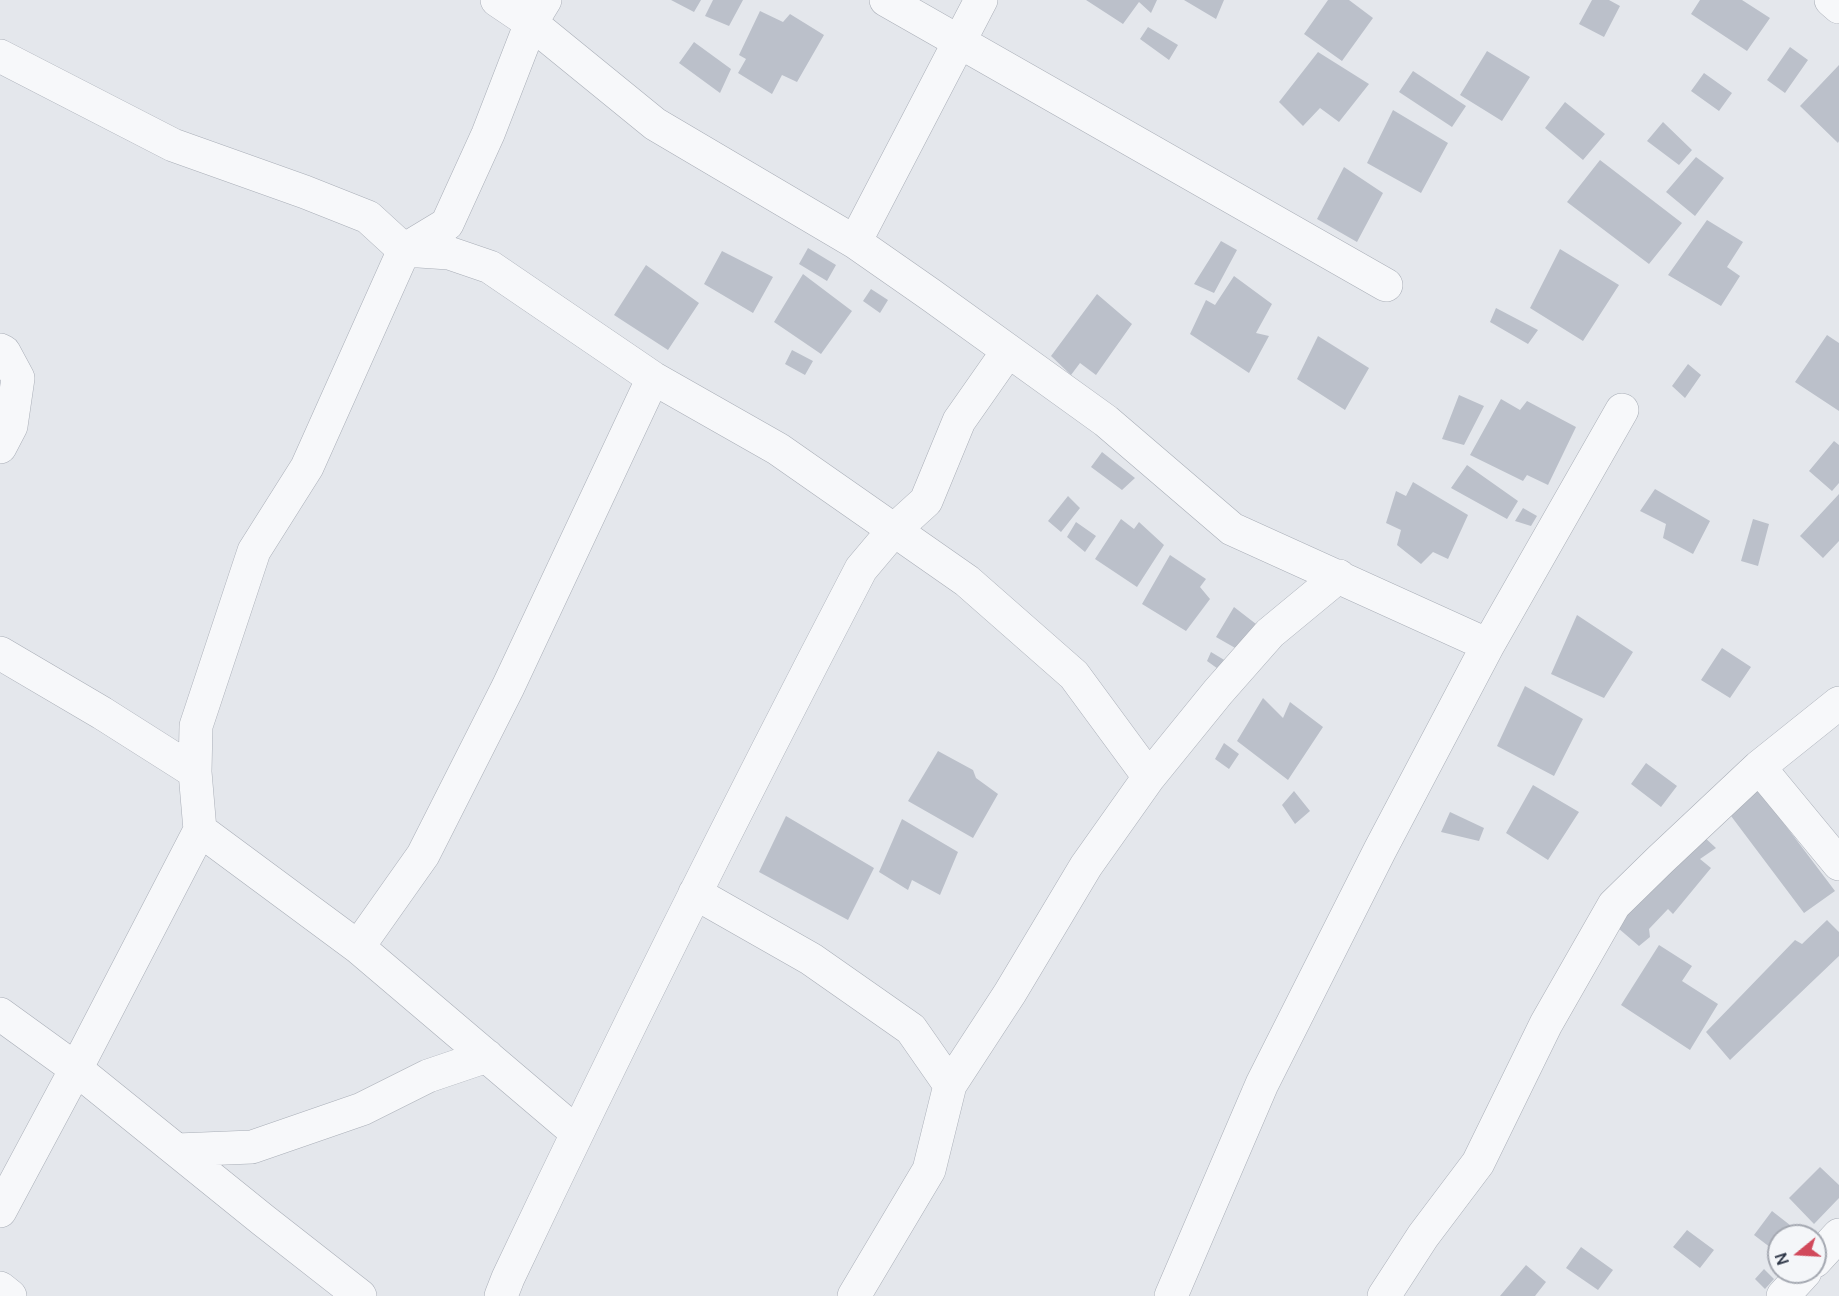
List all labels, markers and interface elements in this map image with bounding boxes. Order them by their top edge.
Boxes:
north arrow [1767,1224,1827,1284]
text: N [1770,1250,1794,1268]

